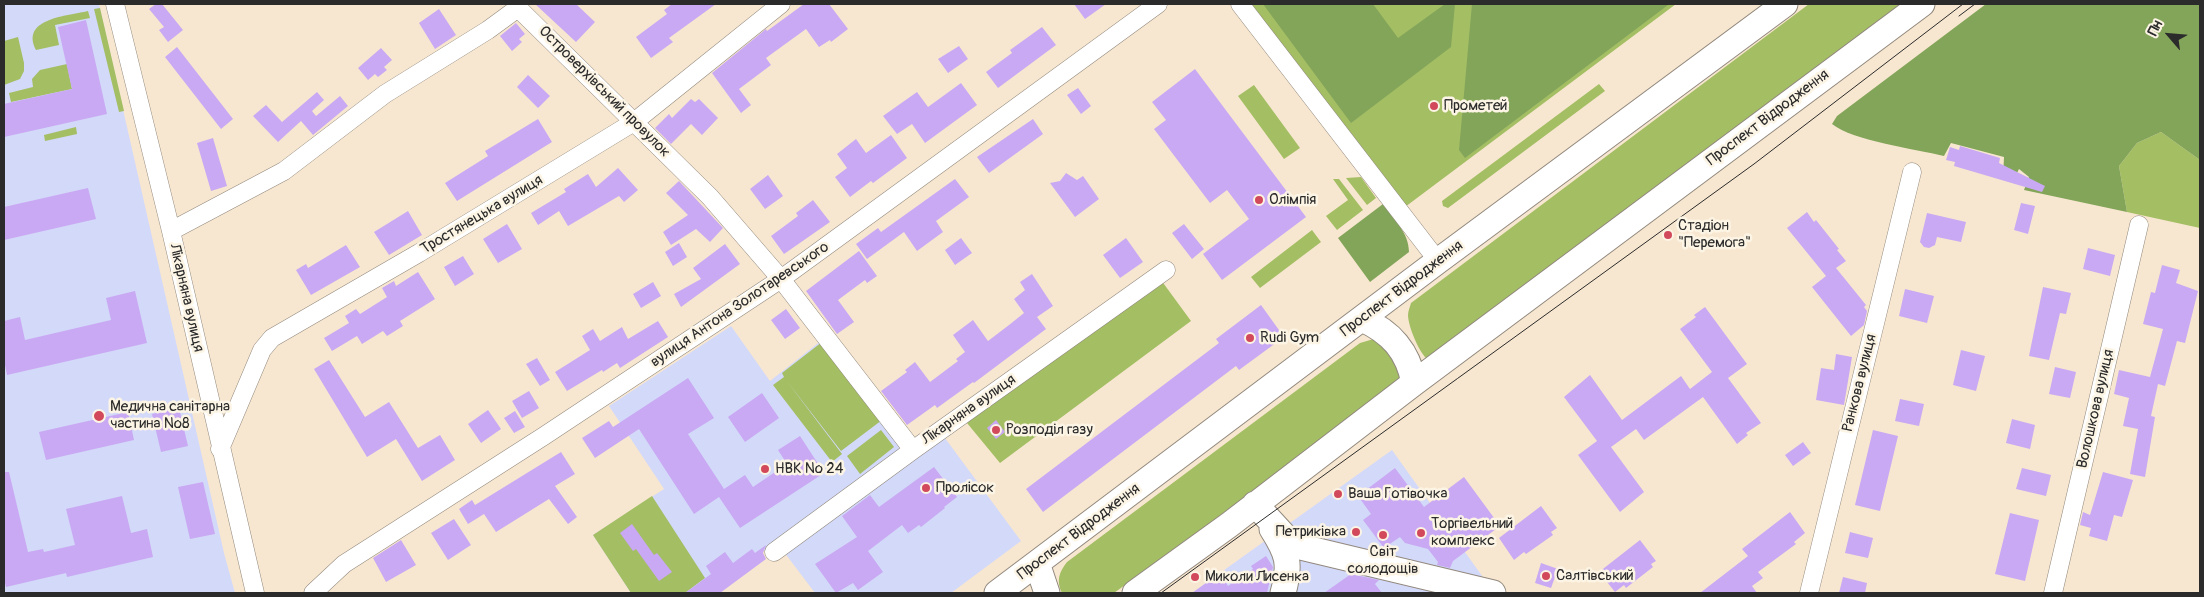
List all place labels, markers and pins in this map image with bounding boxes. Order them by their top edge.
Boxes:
place label: Прометей [1444,97,1508,115]
marker: Прометей [1428,100,1440,112]
place label: Олімпія [1269,191,1316,209]
marker: Олімпія [1253,194,1265,206]
place label: Стадіон "Перемога" [1678,217,1751,252]
marker: Стадіон "Перемога" [1662,229,1674,241]
place label: Rudi Gym [1260,329,1319,347]
marker: Rudi Gym [1244,332,1256,344]
place label: Медична санітарна частина №8 [110,398,230,433]
marker: Медична санітарна частина №8 [92,409,106,423]
place label: Розподіл газу [1006,421,1093,439]
marker: Розподіл газу [990,424,1002,436]
place label: НВК № 24 [775,460,843,478]
marker: НВК № 24 [759,463,771,475]
place label: Пролісок [936,479,994,497]
marker: Пролісок [920,482,932,494]
place label: Ваша Готівочка [1348,485,1447,503]
marker: Ваша Готівочка [1332,488,1344,500]
place label: Торгівельний комплекс [1431,515,1513,550]
place label: Петриківка [1276,523,1346,541]
marker: Петриківка [1350,526,1362,538]
marker: Торгівельний комплекс [1415,527,1427,539]
marker: Світ солодощів [1377,529,1389,541]
place label: Світ солодощів [1348,543,1418,578]
place label: Салтівський [1556,567,1634,585]
place label: Миколи Лисенка [1205,568,1309,586]
marker: Салтівський [1540,570,1552,582]
marker: Миколи Лисенка [1189,571,1201,583]

